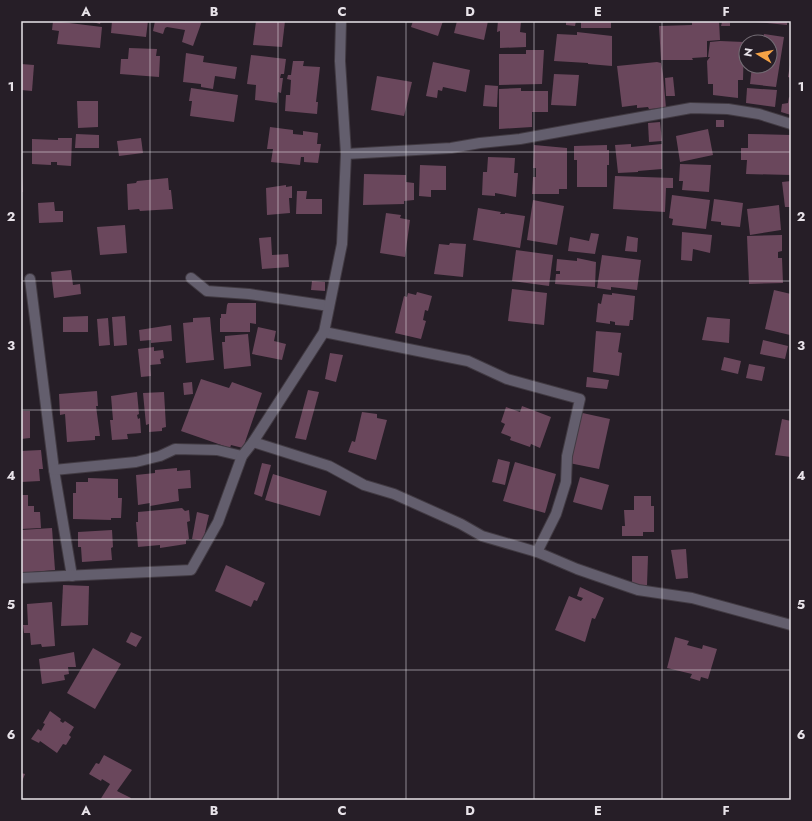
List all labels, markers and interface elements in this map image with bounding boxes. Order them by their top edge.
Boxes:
text: A [80,2,91,21]
text: B [210,2,219,21]
text: C [337,2,347,21]
text: D [465,2,475,21]
text: E [594,2,602,21]
text: F [722,2,730,21]
north arrow [738,34,778,74]
text: N [740,47,757,58]
text: 1 [8,77,14,96]
text: 1 [798,77,804,96]
text: 2 [7,207,15,226]
text: 2 [797,207,805,226]
text: 3 [7,336,15,355]
text: 3 [797,336,805,355]
text: 4 [6,466,16,485]
text: 4 [796,466,806,485]
text: 5 [7,595,15,614]
text: 5 [797,595,805,614]
text: 6 [7,725,16,744]
text: 6 [797,725,806,744]
text: A [80,801,91,820]
text: B [210,801,219,820]
text: C [337,801,347,820]
text: D [465,801,475,820]
text: E [594,801,602,820]
text: F [722,801,730,820]

